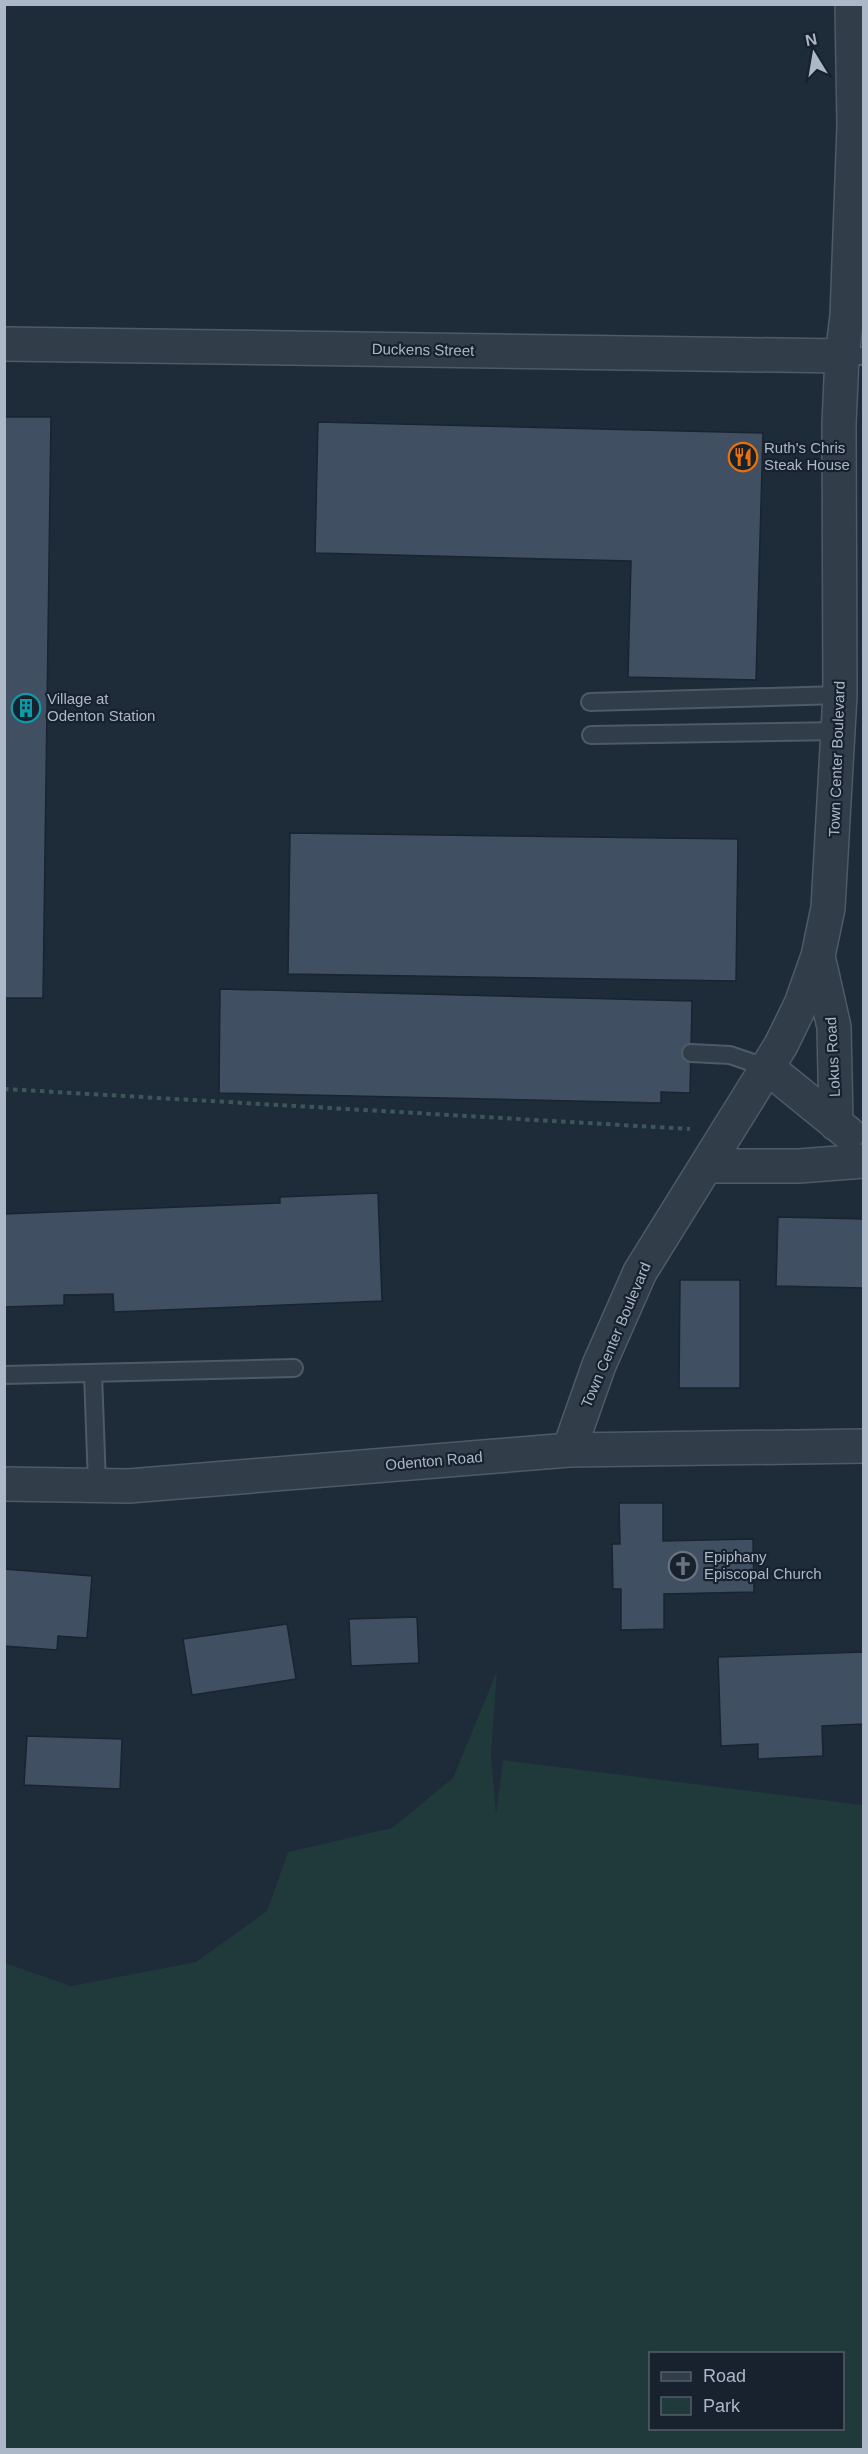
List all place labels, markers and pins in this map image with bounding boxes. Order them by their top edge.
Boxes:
place label: Ruth's Chris Steak House [764,439,850,473]
restaurant icon: Ruth's Chris Steak House [727,441,759,473]
place label: Village at Odenton Station [47,690,155,724]
building icon: Village at Odenton Station [10,692,42,724]
place label: Epiphany Episcopal Church [704,1548,822,1582]
church icon: Epiphany Episcopal Church [667,1550,699,1582]

